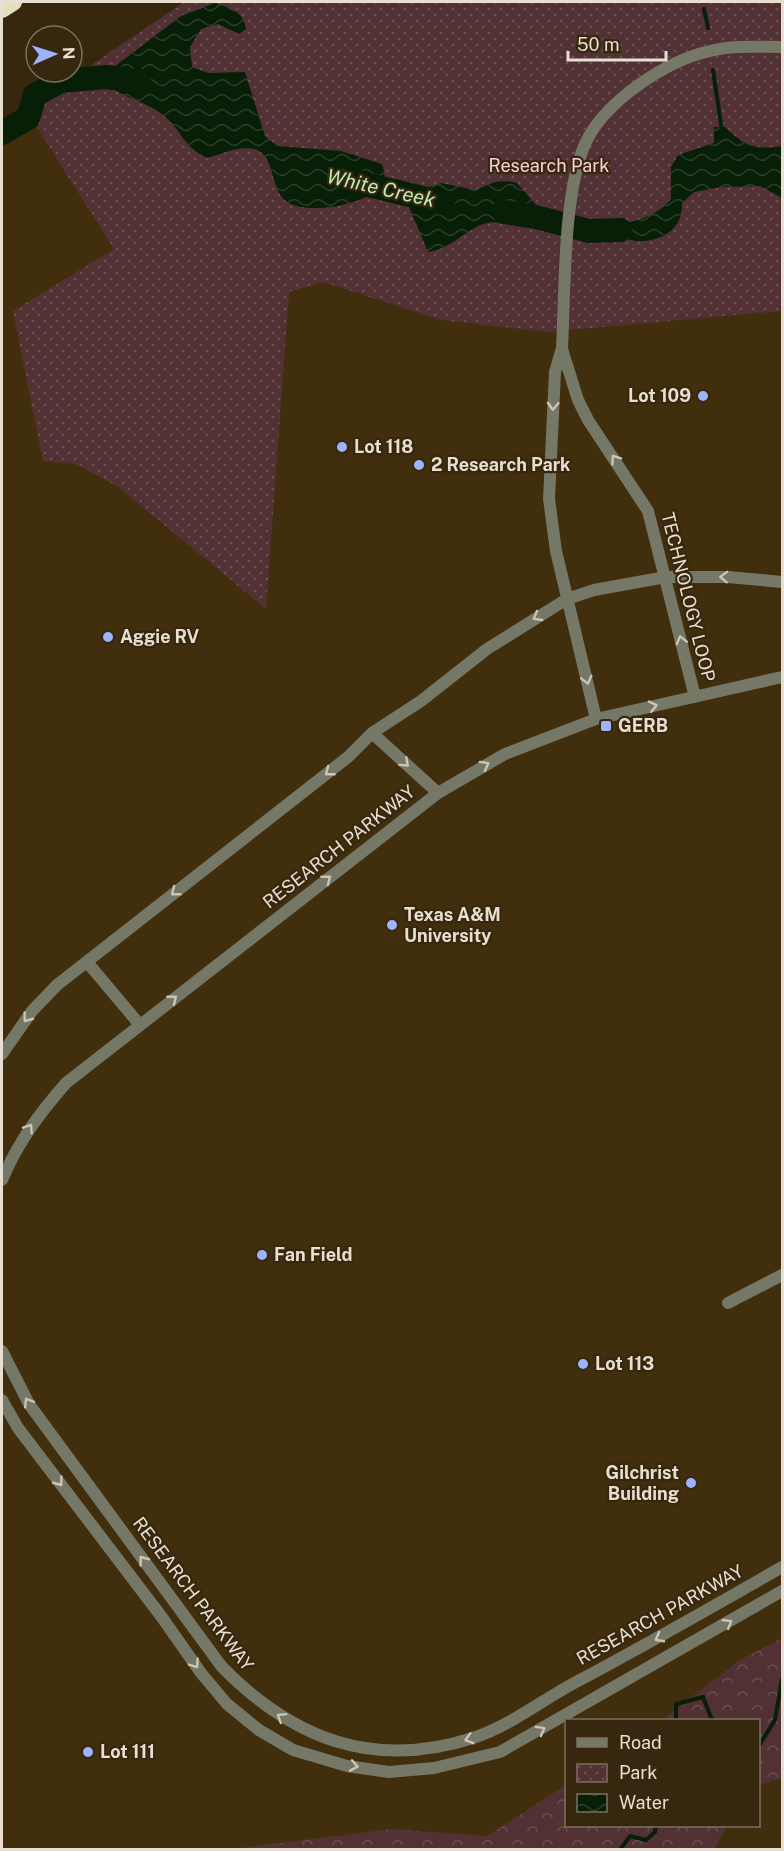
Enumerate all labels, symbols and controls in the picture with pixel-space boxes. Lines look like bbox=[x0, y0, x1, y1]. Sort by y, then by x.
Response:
north arrow bbox=[24, 24, 84, 84]
scale bar bbox=[568, 24, 666, 62]
text: 50 m bbox=[577, 34, 620, 55]
text: N bbox=[59, 46, 78, 60]
park label: Research Park bbox=[489, 155, 609, 176]
water label: White Creek bbox=[324, 164, 438, 212]
place label: Lot 109 bbox=[628, 385, 691, 406]
marker: Lot 109 bbox=[696, 389, 710, 403]
one-way arrow bbox=[547, 401, 560, 410]
place label: Lot 118 bbox=[354, 436, 413, 457]
marker: Lot 118 bbox=[335, 440, 349, 454]
place label: 2 Research Park bbox=[431, 454, 571, 475]
one-way arrow bbox=[611, 455, 622, 466]
marker: 2 Research Park bbox=[412, 458, 426, 472]
street label: TECHNOLOGY LOOP bbox=[657, 510, 720, 684]
one-way arrow bbox=[720, 571, 729, 583]
one-way arrow bbox=[532, 609, 543, 621]
place label: Aggie RV bbox=[120, 626, 199, 647]
marker: Aggie RV bbox=[101, 630, 115, 644]
one-way arrow bbox=[676, 635, 689, 645]
one-way arrow bbox=[579, 675, 592, 685]
one-way arrow bbox=[648, 701, 658, 714]
place label: GERB bbox=[618, 715, 668, 736]
marker: GERB bbox=[599, 719, 613, 733]
one-way arrow bbox=[399, 756, 409, 767]
one-way arrow bbox=[479, 761, 489, 772]
one-way arrow bbox=[324, 765, 335, 776]
street label: RESEARCH PARKWAY bbox=[259, 781, 419, 912]
one-way arrow bbox=[321, 876, 332, 887]
one-way arrow bbox=[171, 885, 182, 896]
place label: Texas A&M University bbox=[404, 904, 501, 946]
marker: Texas A&M University bbox=[385, 918, 399, 932]
one-way arrow bbox=[167, 996, 178, 1007]
one-way arrow bbox=[24, 1012, 35, 1023]
one-way arrow bbox=[22, 1124, 33, 1135]
place label: Fan Field bbox=[274, 1244, 352, 1265]
marker: Fan Field bbox=[255, 1248, 269, 1262]
place label: Lot 113 bbox=[595, 1353, 654, 1374]
marker: Lot 113 bbox=[576, 1357, 590, 1371]
one-way arrow bbox=[24, 1398, 36, 1408]
place label: Gilchrist Building bbox=[605, 1462, 679, 1504]
one-way arrow bbox=[51, 1476, 62, 1487]
marker: Gilchrist Building bbox=[684, 1476, 698, 1490]
street label: RESEARCH PARKWAY bbox=[129, 1513, 258, 1675]
one-way arrow bbox=[139, 1555, 150, 1566]
street label: RESEARCH PARKWAY bbox=[573, 1560, 747, 1669]
one-way arrow bbox=[722, 1619, 732, 1630]
one-way arrow bbox=[655, 1631, 665, 1642]
one-way arrow bbox=[188, 1658, 199, 1669]
one-way arrow bbox=[277, 1714, 288, 1725]
legend bbox=[565, 1719, 760, 1827]
one-way arrow bbox=[534, 1726, 545, 1737]
one-way arrow bbox=[464, 1732, 475, 1744]
text: Road bbox=[619, 1732, 662, 1753]
place label: Lot 111 bbox=[100, 1741, 155, 1762]
marker: Lot 111 bbox=[81, 1745, 95, 1759]
one-way arrow bbox=[349, 1760, 359, 1772]
text: Park bbox=[619, 1762, 657, 1783]
text: Water bbox=[619, 1792, 669, 1813]

